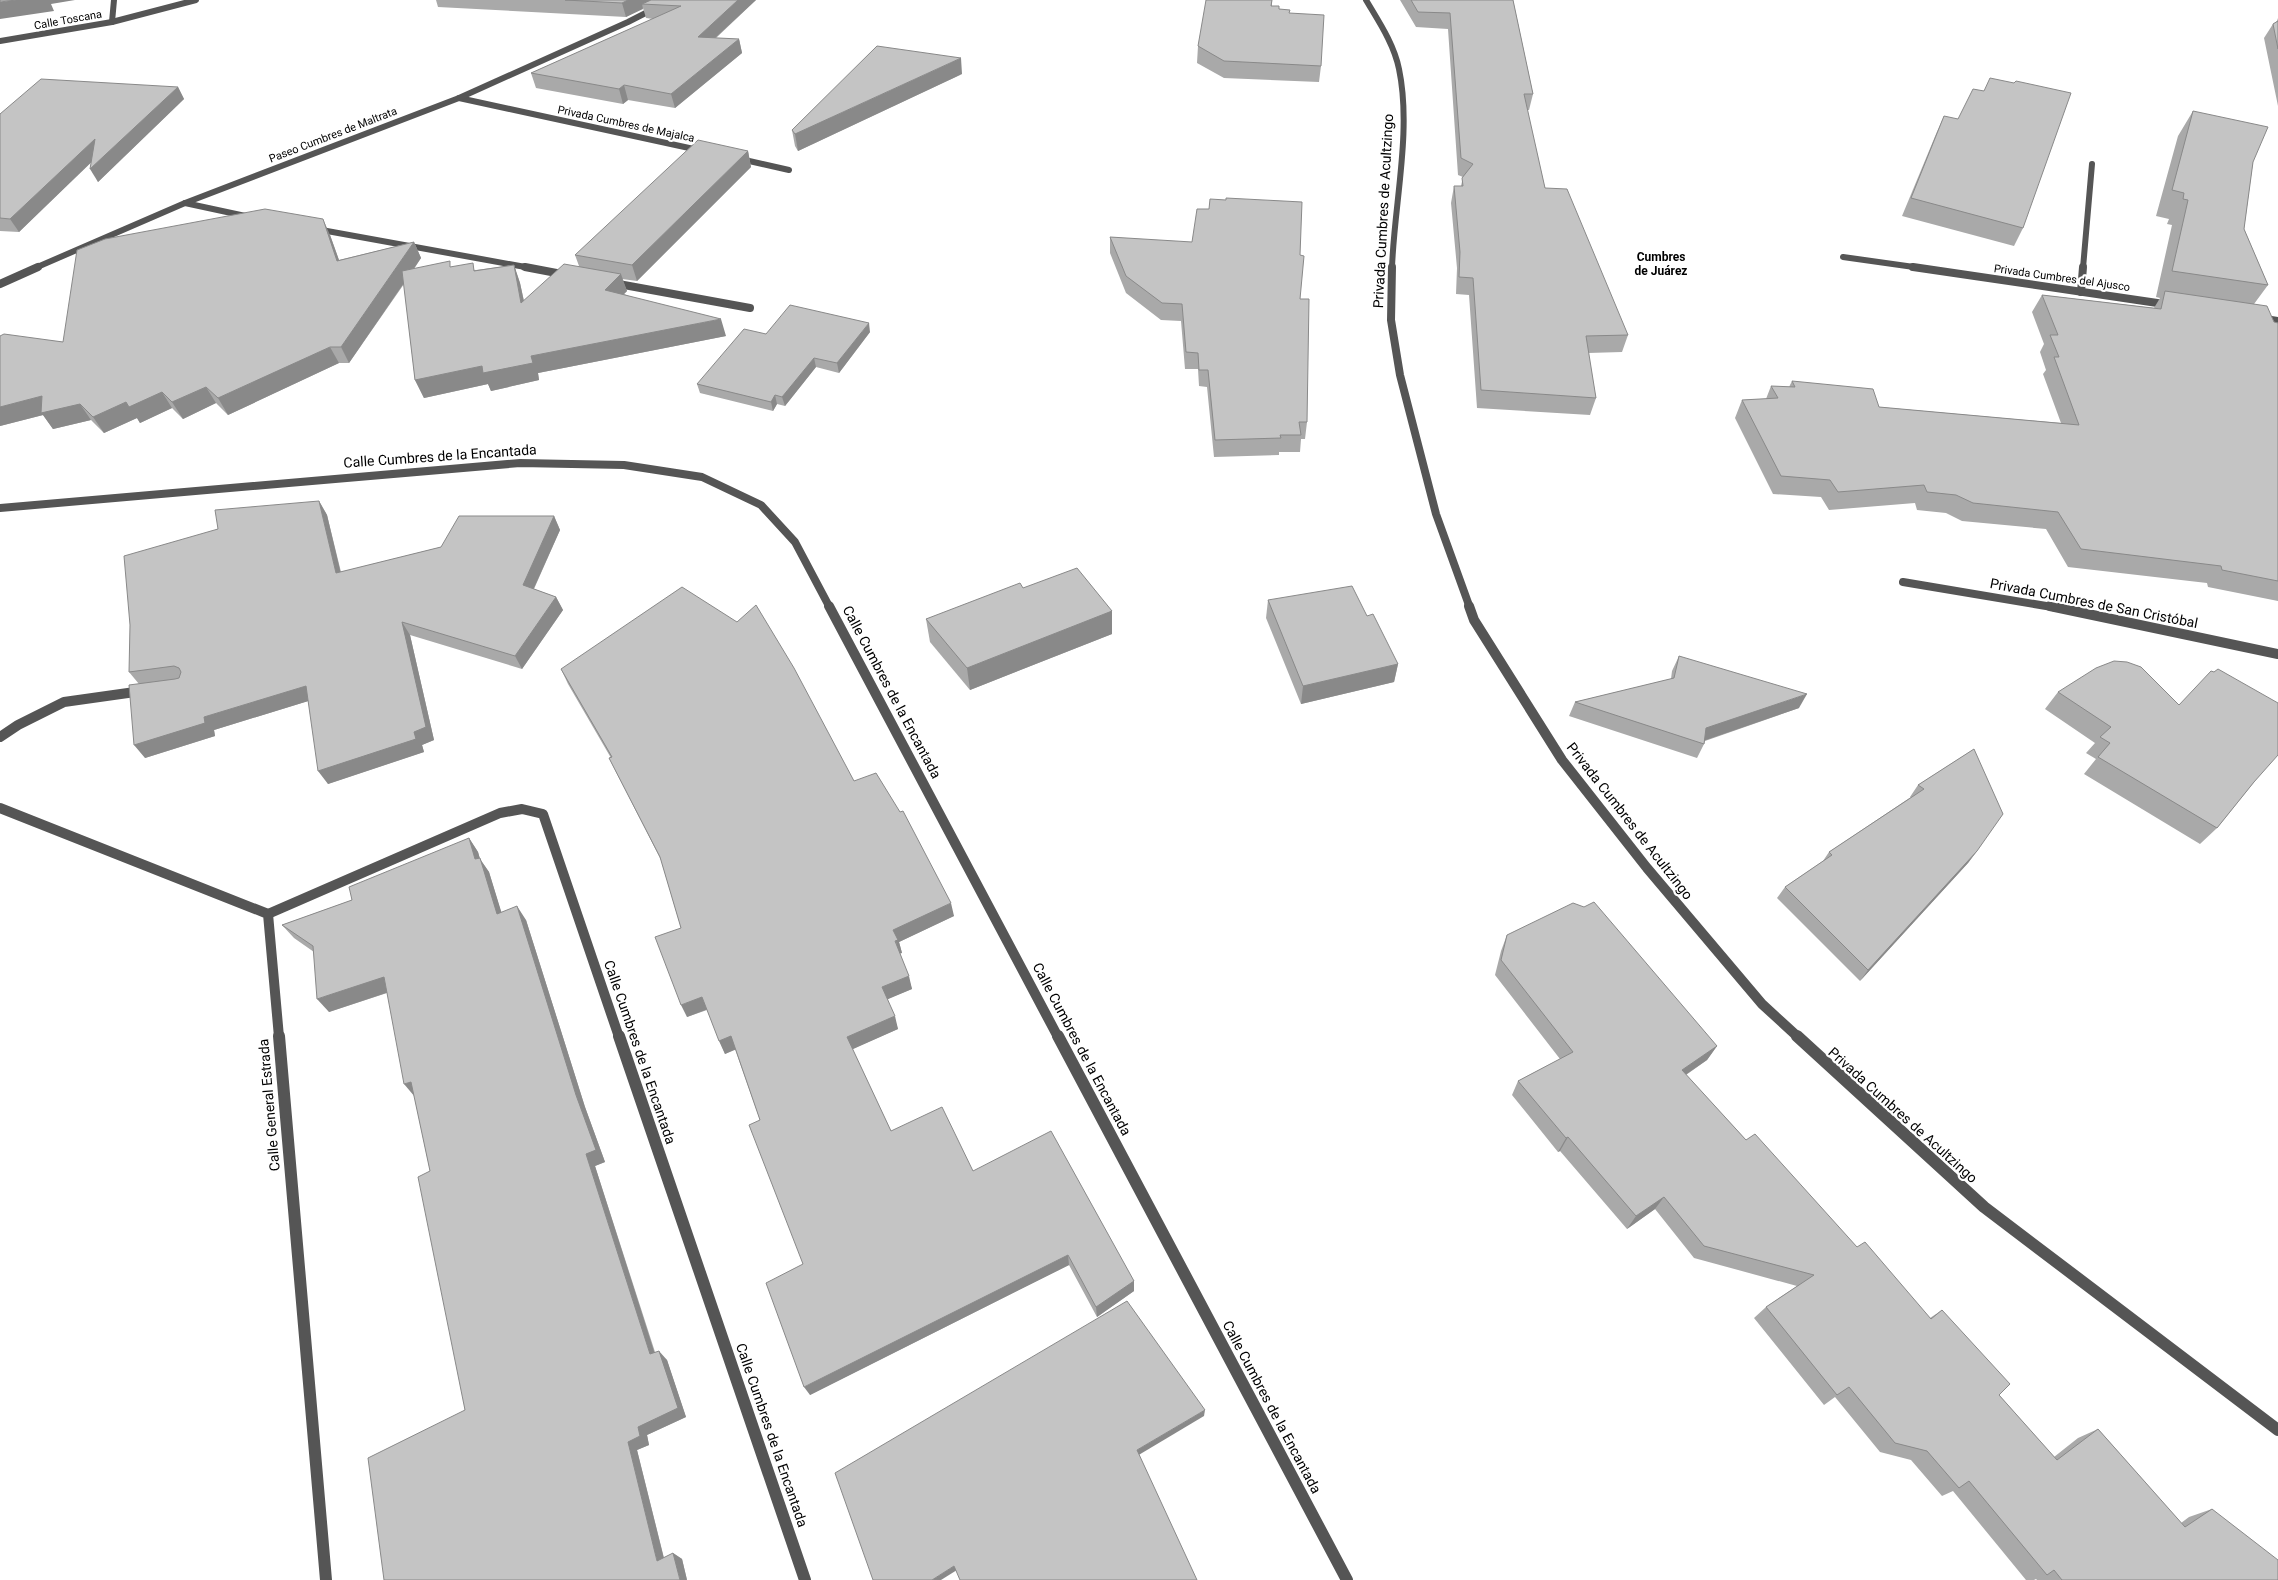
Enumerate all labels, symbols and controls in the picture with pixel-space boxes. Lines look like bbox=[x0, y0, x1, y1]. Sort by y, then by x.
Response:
street label: Calle Toscana bbox=[33, 8, 103, 32]
street label: Privada Cumbres de Majalca bbox=[556, 103, 696, 145]
street label: Paseo Cumbres de Maltrata bbox=[267, 105, 399, 165]
street label: Privada Cumbres de Acultzingo bbox=[1370, 113, 1396, 309]
district label: Cumbres de Juárez bbox=[1635, 250, 1687, 278]
street label: Privada Cumbres del Ajusco bbox=[1993, 262, 2131, 294]
street label: Calle Cumbres de la Encantada bbox=[343, 441, 537, 471]
street label: Privada Cumbres de San Cristóbal bbox=[1989, 575, 2199, 631]
street label: Calle Cumbres de la Encantada bbox=[840, 603, 944, 781]
street label: Privada Cumbres de Acultzingo bbox=[1564, 739, 1696, 903]
street label: Calle Cumbres de la Encantada bbox=[601, 958, 679, 1146]
street label: Calle Cumbres de la Encantada bbox=[1030, 960, 1134, 1138]
street label: Calle General Estrada bbox=[255, 1038, 283, 1172]
street label: Privada Cumbres de Acultzingo bbox=[1825, 1044, 1981, 1186]
street label: Calle Cumbres de la Encantada bbox=[1220, 1318, 1324, 1496]
street label: Calle Cumbres de la Encantada bbox=[733, 1341, 811, 1529]

